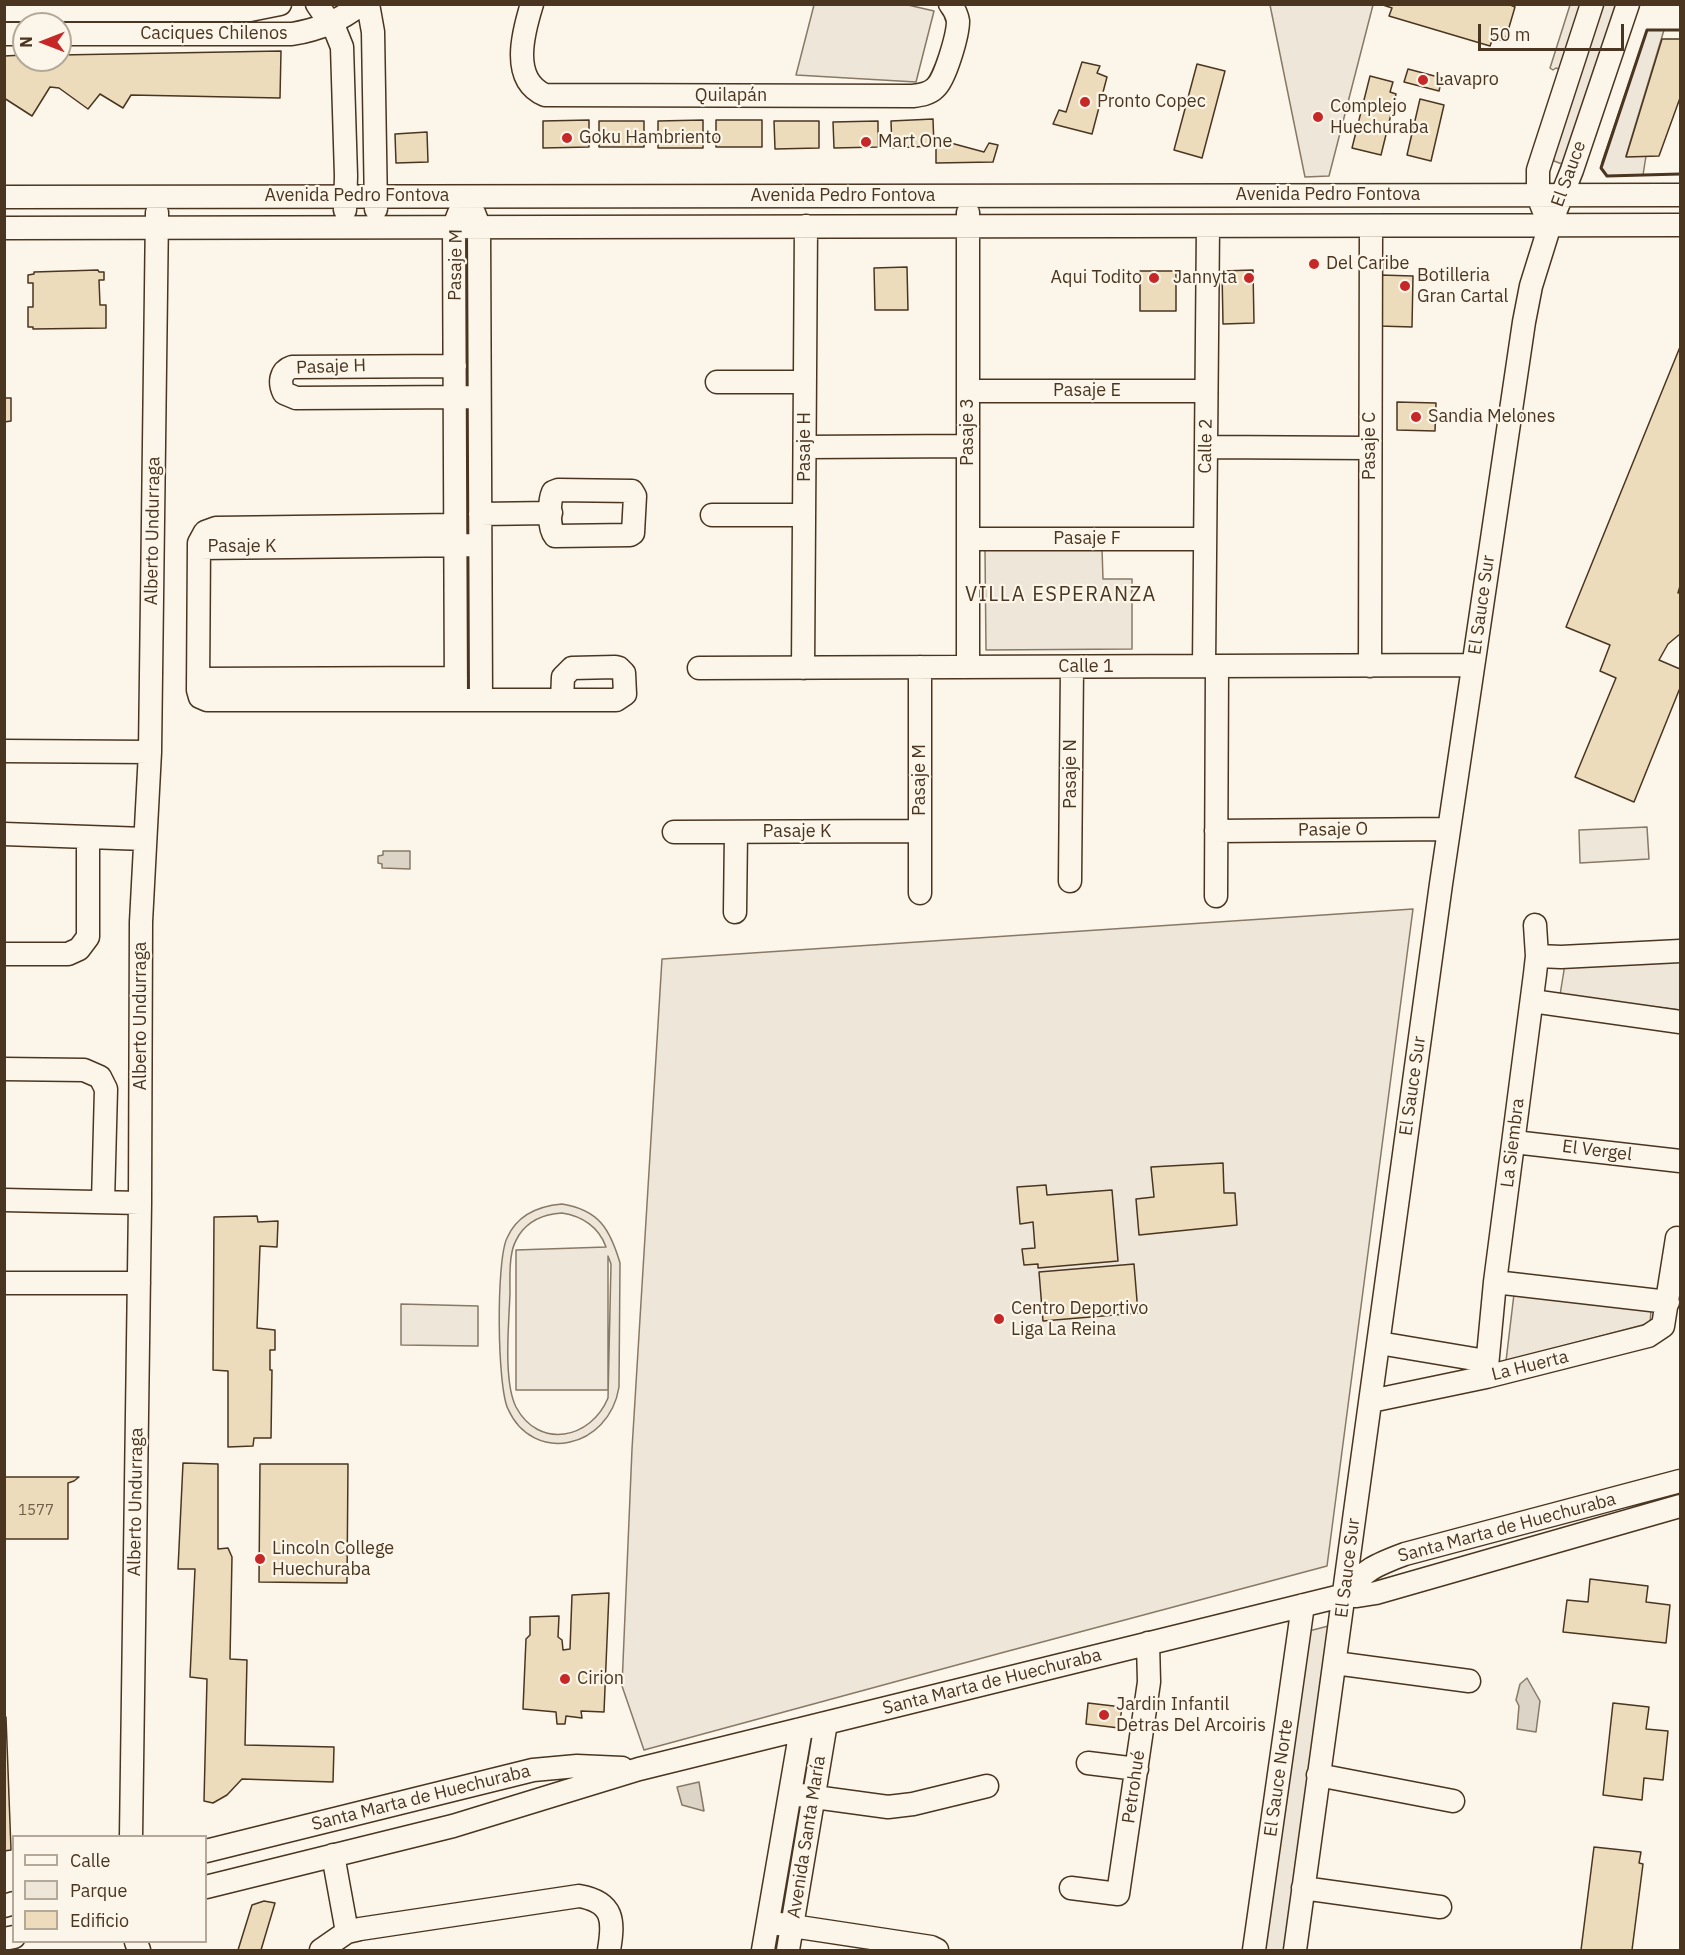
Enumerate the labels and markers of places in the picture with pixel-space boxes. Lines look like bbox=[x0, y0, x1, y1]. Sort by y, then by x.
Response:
place label: Lavapro bbox=[1435, 69, 1499, 91]
marker: Lavapro bbox=[1416, 73, 1430, 87]
place label: Pronto Copec bbox=[1097, 91, 1206, 113]
marker: Pronto Copec bbox=[1078, 95, 1092, 109]
place label: Complejo Huechuraba bbox=[1330, 96, 1429, 138]
marker: Complejo Huechuraba bbox=[1311, 110, 1325, 124]
place label: Goku Hambriento bbox=[579, 127, 721, 149]
marker: Goku Hambriento bbox=[560, 131, 574, 145]
place label: Mart One bbox=[878, 131, 952, 153]
marker: Mart One bbox=[859, 135, 873, 149]
place label: Del Caribe bbox=[1326, 253, 1409, 275]
marker: Del Caribe bbox=[1307, 257, 1321, 271]
place label: Botilleria Gran Cartal bbox=[1417, 265, 1508, 308]
place label: Aqui Todito bbox=[1051, 267, 1142, 289]
place label: Jannyta bbox=[1173, 267, 1237, 289]
marker: Aqui Todito bbox=[1147, 271, 1161, 285]
marker: Jannyta bbox=[1242, 271, 1256, 285]
marker: Botilleria Gran Cartal bbox=[1398, 279, 1412, 293]
place label: Sandia Melones bbox=[1428, 406, 1555, 428]
marker: Sandia Melones bbox=[1409, 410, 1423, 424]
place label: Centro Deportivo Liga La Reina bbox=[1011, 1298, 1148, 1340]
marker: Centro Deportivo Liga La Reina bbox=[992, 1312, 1006, 1326]
place label: Lincoln College Huechuraba bbox=[272, 1538, 394, 1580]
marker: Lincoln College Huechuraba bbox=[253, 1552, 267, 1566]
place label: Cirion bbox=[577, 1668, 624, 1690]
marker: Cirion bbox=[558, 1672, 572, 1686]
place label: Jardin Infantil Detras Del Arcoiris bbox=[1116, 1694, 1266, 1736]
marker: Jardin Infantil Detras Del Arcoiris bbox=[1097, 1708, 1111, 1722]

